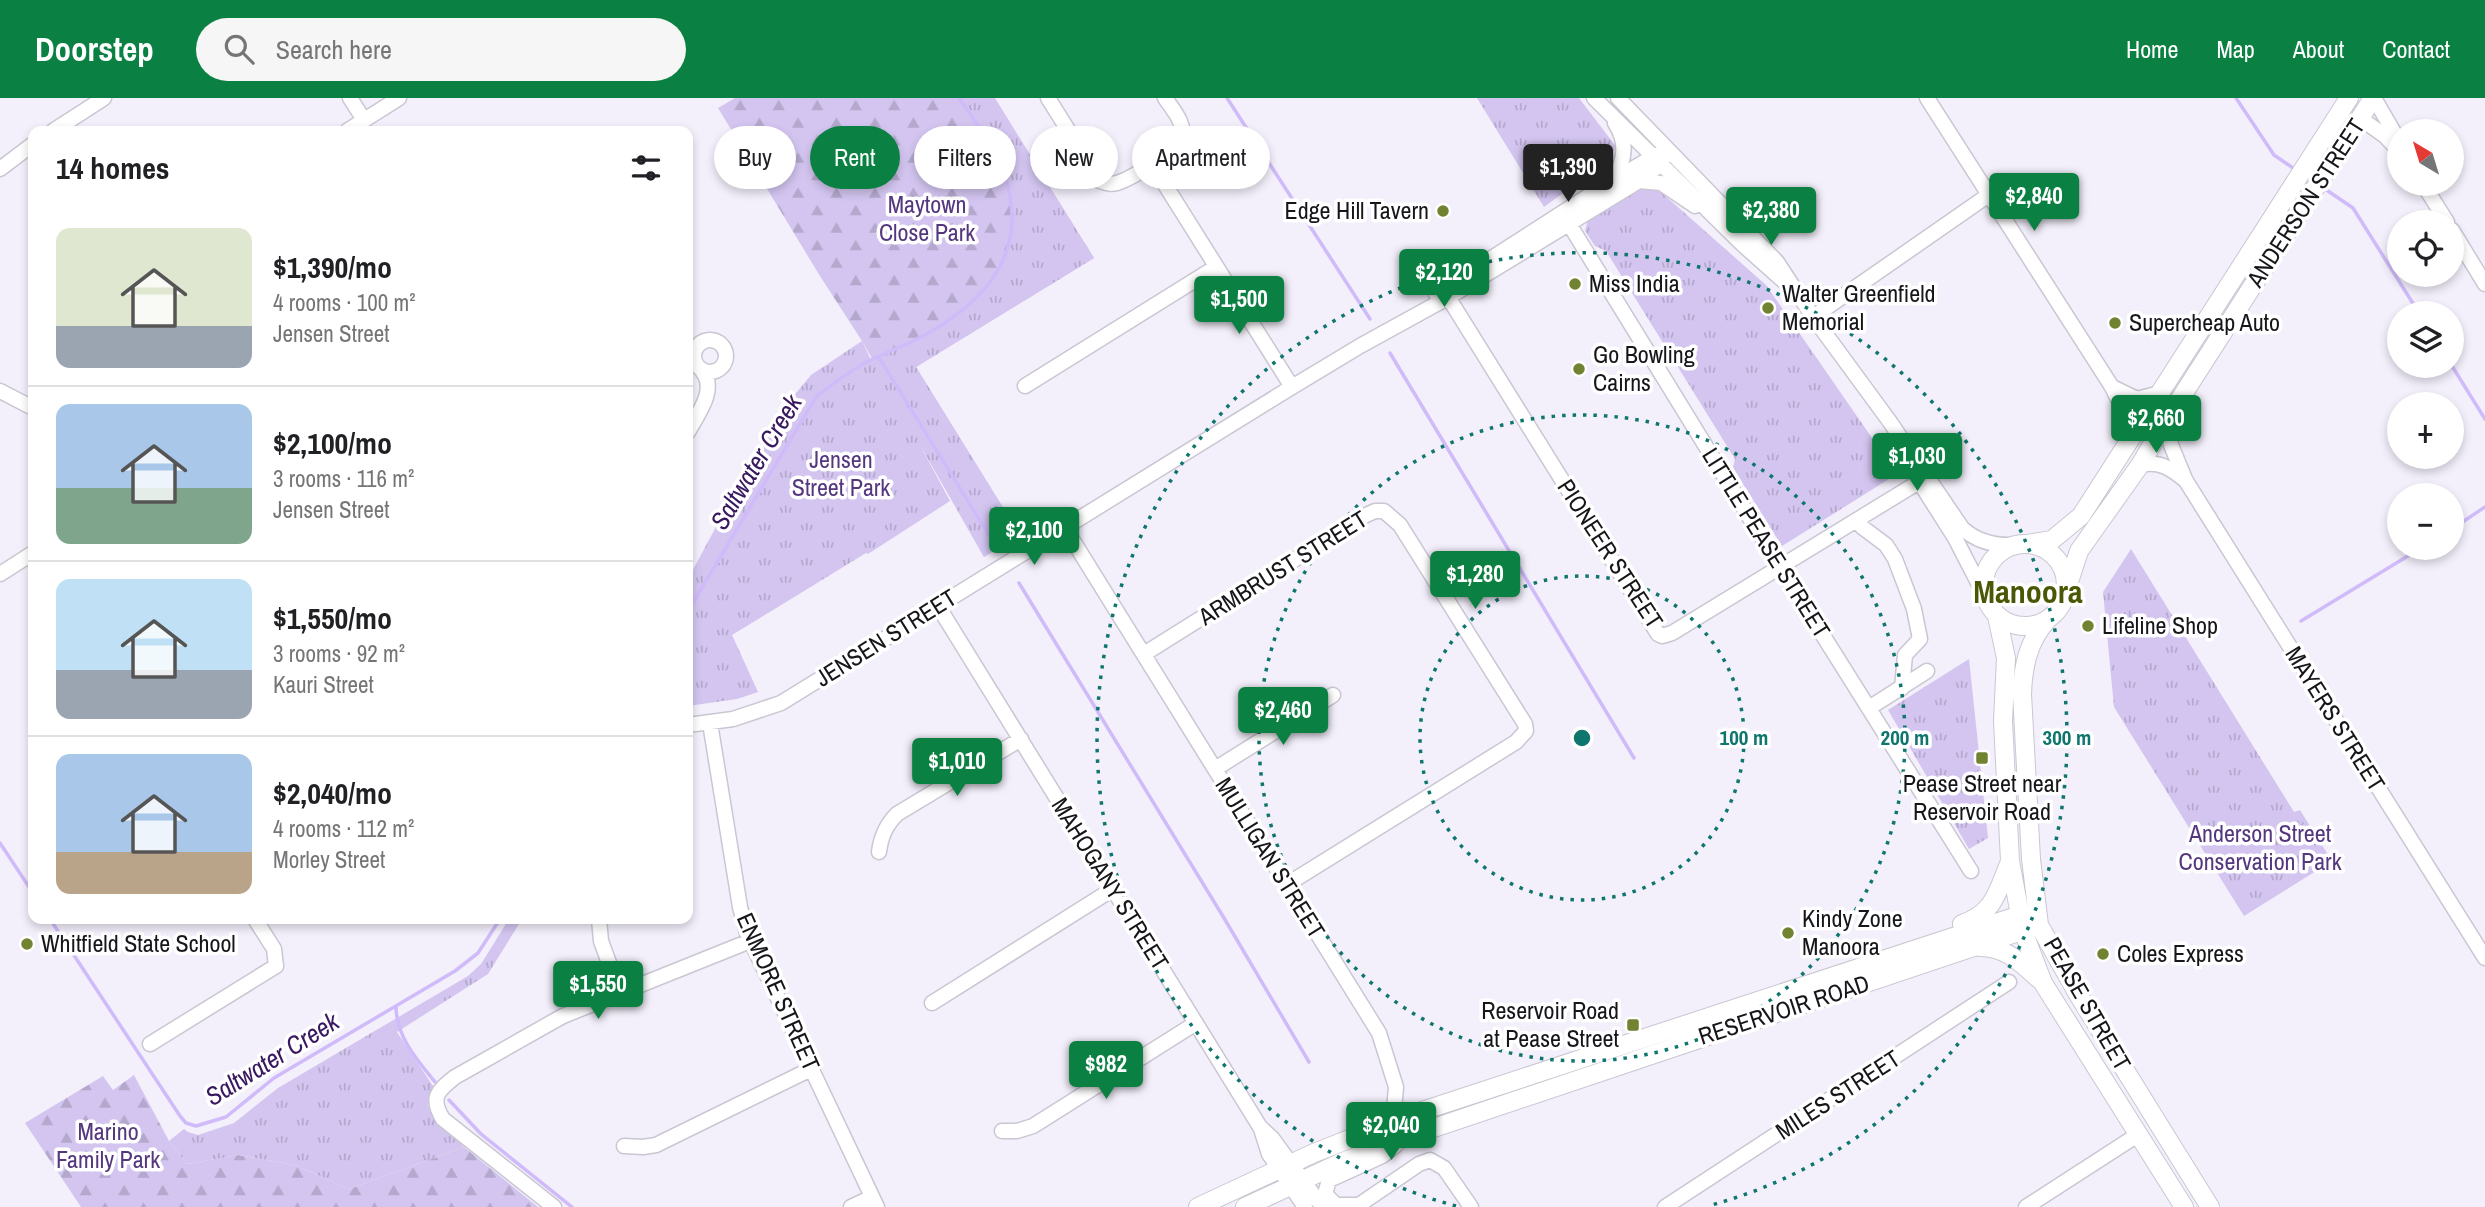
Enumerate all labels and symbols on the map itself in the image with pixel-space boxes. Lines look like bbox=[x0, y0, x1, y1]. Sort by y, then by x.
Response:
street label: ANDERSON STREET bbox=[2238, 112, 2372, 294]
north arrow bbox=[2387, 119, 2464, 196]
pin: $1,390 bbox=[1511, 144, 1625, 204]
pin: $2,840 bbox=[1977, 174, 2091, 233]
park label: Maytown Close Park bbox=[879, 188, 975, 248]
pin: $2,380 bbox=[1714, 188, 1828, 247]
place label: Edge Hill Tavern bbox=[1285, 194, 1429, 226]
marker: Edge Hill Tavern bbox=[1435, 203, 1451, 219]
pin: $2,120 bbox=[1387, 250, 1501, 309]
place label: Miss India bbox=[1589, 267, 1680, 299]
pin: $1,500 bbox=[1182, 276, 1296, 336]
marker: Miss India bbox=[1567, 276, 1583, 292]
place label: Walter Greenfield Memorial bbox=[1782, 277, 1936, 337]
marker: Walter Greenfield Memorial bbox=[1760, 300, 1776, 316]
place label: Supercheap Auto bbox=[2129, 306, 2280, 338]
marker: Supercheap Auto bbox=[2107, 315, 2123, 331]
place label: Go Bowling Cairns bbox=[1593, 338, 1695, 398]
marker: Go Bowling Cairns bbox=[1571, 361, 1587, 377]
water label: Saltwater Creek bbox=[702, 387, 810, 536]
pin: $2,660 bbox=[2099, 396, 2213, 455]
pin: $1,030 bbox=[1860, 434, 1974, 493]
street label: LITTLE PEASE STREET bbox=[1695, 441, 1838, 644]
park label: Jensen Street Park bbox=[792, 443, 890, 503]
street label: PIONEER STREET bbox=[1551, 473, 1671, 634]
street label: ARMBRUST STREET bbox=[1191, 502, 1373, 632]
pin: $2,100 bbox=[977, 508, 1091, 567]
pin: $1,280 bbox=[1418, 552, 1532, 611]
district label: Manoora bbox=[1973, 570, 2083, 613]
street label: JENSEN STREET bbox=[809, 581, 962, 693]
place label: Lifeline Shop bbox=[2102, 609, 2218, 641]
marker: Lifeline Shop bbox=[2080, 618, 2096, 634]
street label: MAYERS STREET bbox=[2279, 640, 2393, 797]
pin: $2,460 bbox=[1226, 688, 1340, 747]
text: 100 m bbox=[1720, 723, 1768, 752]
text: 200 m bbox=[1881, 723, 1929, 752]
text: 300 m bbox=[2043, 723, 2091, 752]
centre of rings bbox=[1570, 726, 1594, 750]
pin: $1,010 bbox=[900, 738, 1014, 798]
marker: Pease Street near Reservoir Road bbox=[1974, 750, 1990, 766]
place label: Pease Street near Reservoir Road bbox=[1903, 767, 2062, 827]
street label: MULLIGAN STREET bbox=[1209, 771, 1333, 944]
street label: MAHOGANY STREET bbox=[1045, 791, 1177, 976]
park label: Anderson Street Conservation Park bbox=[2179, 817, 2342, 877]
place label: Kindy Zone Manoora bbox=[1802, 902, 1903, 962]
street label: ENMORE STREET bbox=[730, 908, 828, 1076]
marker: Kindy Zone Manoora bbox=[1780, 925, 1796, 941]
place label: Whitfield State School bbox=[41, 927, 236, 959]
street label: PEASE STREET bbox=[2037, 931, 2139, 1076]
marker: Whitfield State School bbox=[19, 936, 35, 952]
place label: Coles Express bbox=[2117, 937, 2244, 969]
marker: Coles Express bbox=[2095, 946, 2111, 962]
pin: $1,550 bbox=[541, 962, 655, 1021]
street label: RESERVOIR ROAD bbox=[1694, 966, 1873, 1052]
place label: Reservoir Road at Pease Street bbox=[1481, 994, 1620, 1054]
water label: Saltwater Creek bbox=[198, 1003, 346, 1114]
marker: Reservoir Road at Pease Street bbox=[1625, 1017, 1641, 1033]
pin: $982 bbox=[1065, 1042, 1147, 1101]
street label: MILES STREET bbox=[1769, 1042, 1906, 1146]
pin: $2,040 bbox=[1334, 1102, 1448, 1162]
park label: Marino Family Park bbox=[56, 1115, 160, 1175]

